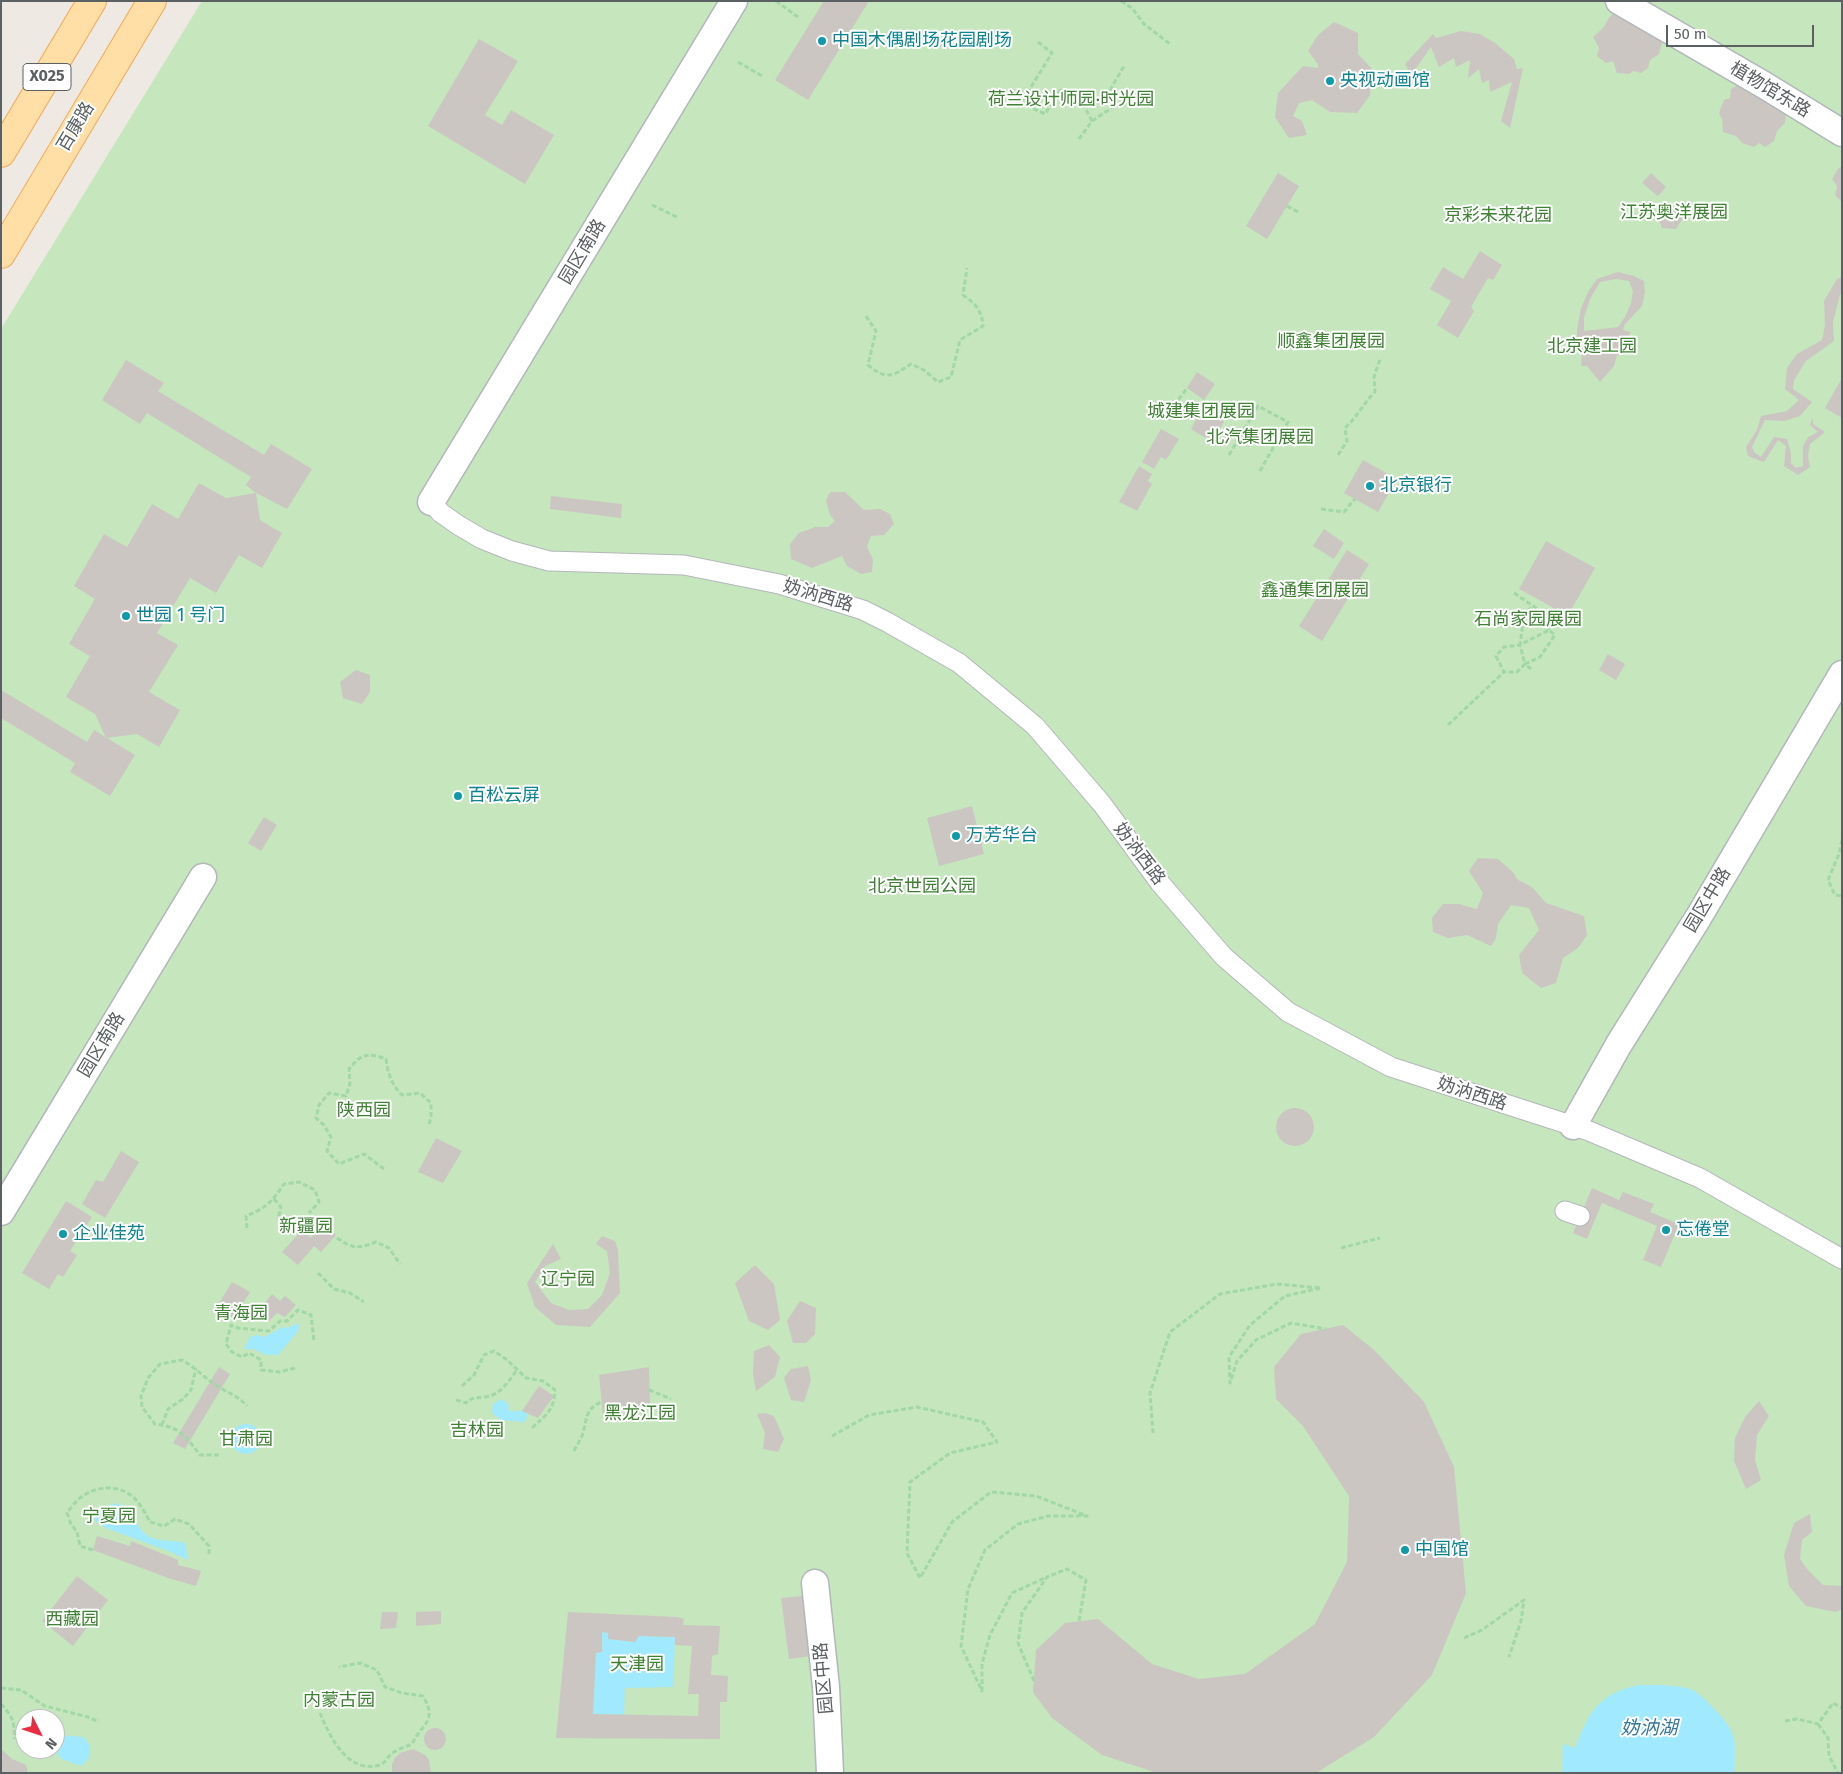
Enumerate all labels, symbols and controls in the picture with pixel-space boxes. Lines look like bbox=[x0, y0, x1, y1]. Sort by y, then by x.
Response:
scale bar bbox=[1668, 15, 1816, 47]
text: 50 m bbox=[1674, 25, 1707, 43]
place label: 中国木偶剧场花园剧场 bbox=[832, 30, 1012, 52]
marker: 中国木偶剧场花园剧场 bbox=[816, 35, 828, 47]
street label: 植物馆东路 bbox=[1726, 58, 1814, 122]
road number: X025 bbox=[23, 64, 71, 90]
place label: 央视动画馆 bbox=[1340, 70, 1430, 92]
marker: 央视动画馆 bbox=[1324, 75, 1336, 87]
park label: 荷兰设计师园·时光园 bbox=[988, 89, 1154, 111]
street label: 百康路 bbox=[53, 98, 99, 156]
park label: 江苏奥洋展园 bbox=[1620, 202, 1728, 224]
park label: 京彩未来花园 bbox=[1444, 205, 1552, 227]
street label: 园区南路 bbox=[555, 216, 611, 288]
park label: 顺鑫集团展园 bbox=[1277, 331, 1385, 353]
park label: 北京建工园 bbox=[1547, 336, 1637, 358]
park label: 城建集团展园 bbox=[1147, 401, 1255, 423]
park label: 北汽集团展园 bbox=[1206, 427, 1314, 449]
place label: 北京银行 bbox=[1380, 475, 1452, 497]
marker: 北京银行 bbox=[1364, 480, 1376, 492]
street label: 妫汭西路 bbox=[780, 575, 856, 617]
park label: 鑫通集团展园 bbox=[1261, 580, 1369, 602]
place label: 世园 1 号门 bbox=[136, 605, 225, 627]
park label: 石尚家园展园 bbox=[1474, 609, 1582, 631]
marker: 世园 1 号门 bbox=[120, 610, 132, 622]
place label: 百松云屏 bbox=[468, 785, 540, 807]
marker: 百松云屏 bbox=[452, 790, 464, 802]
street label: 妫汭西路 bbox=[1109, 819, 1169, 889]
place label: 万芳华台 bbox=[966, 825, 1038, 847]
marker: 万芳华台 bbox=[950, 830, 962, 842]
street label: 园区中路 bbox=[1680, 864, 1736, 936]
park label: 北京世园公园 bbox=[868, 876, 976, 898]
street label: 园区南路 bbox=[74, 1009, 130, 1081]
street label: 妫汭西路 bbox=[1434, 1073, 1510, 1115]
park label: 陕西园 bbox=[337, 1100, 391, 1122]
park label: 新疆园 bbox=[279, 1216, 333, 1238]
place label: 忘倦堂 bbox=[1676, 1219, 1730, 1241]
place label: 企业佳苑 bbox=[73, 1223, 145, 1245]
marker: 忘倦堂 bbox=[1660, 1224, 1672, 1236]
marker: 企业佳苑 bbox=[57, 1228, 69, 1240]
park label: 辽宁园 bbox=[541, 1269, 595, 1291]
park label: 青海园 bbox=[214, 1303, 268, 1325]
park label: 黑龙江园 bbox=[604, 1403, 676, 1425]
park label: 吉林园 bbox=[450, 1420, 504, 1442]
park label: 甘肃园 bbox=[219, 1429, 273, 1451]
park label: 宁夏园 bbox=[82, 1506, 136, 1528]
place label: 中国馆 bbox=[1415, 1539, 1469, 1561]
marker: 中国馆 bbox=[1399, 1544, 1411, 1556]
park label: 西藏园 bbox=[45, 1609, 99, 1631]
street label: 园区中路 bbox=[810, 1641, 838, 1715]
park label: 天津园 bbox=[610, 1654, 664, 1676]
park label: 内蒙古园 bbox=[303, 1690, 375, 1712]
north arrow bbox=[15, 1709, 65, 1759]
water label: 妫汭湖 bbox=[1621, 1718, 1677, 1740]
text: N bbox=[41, 1734, 60, 1753]

